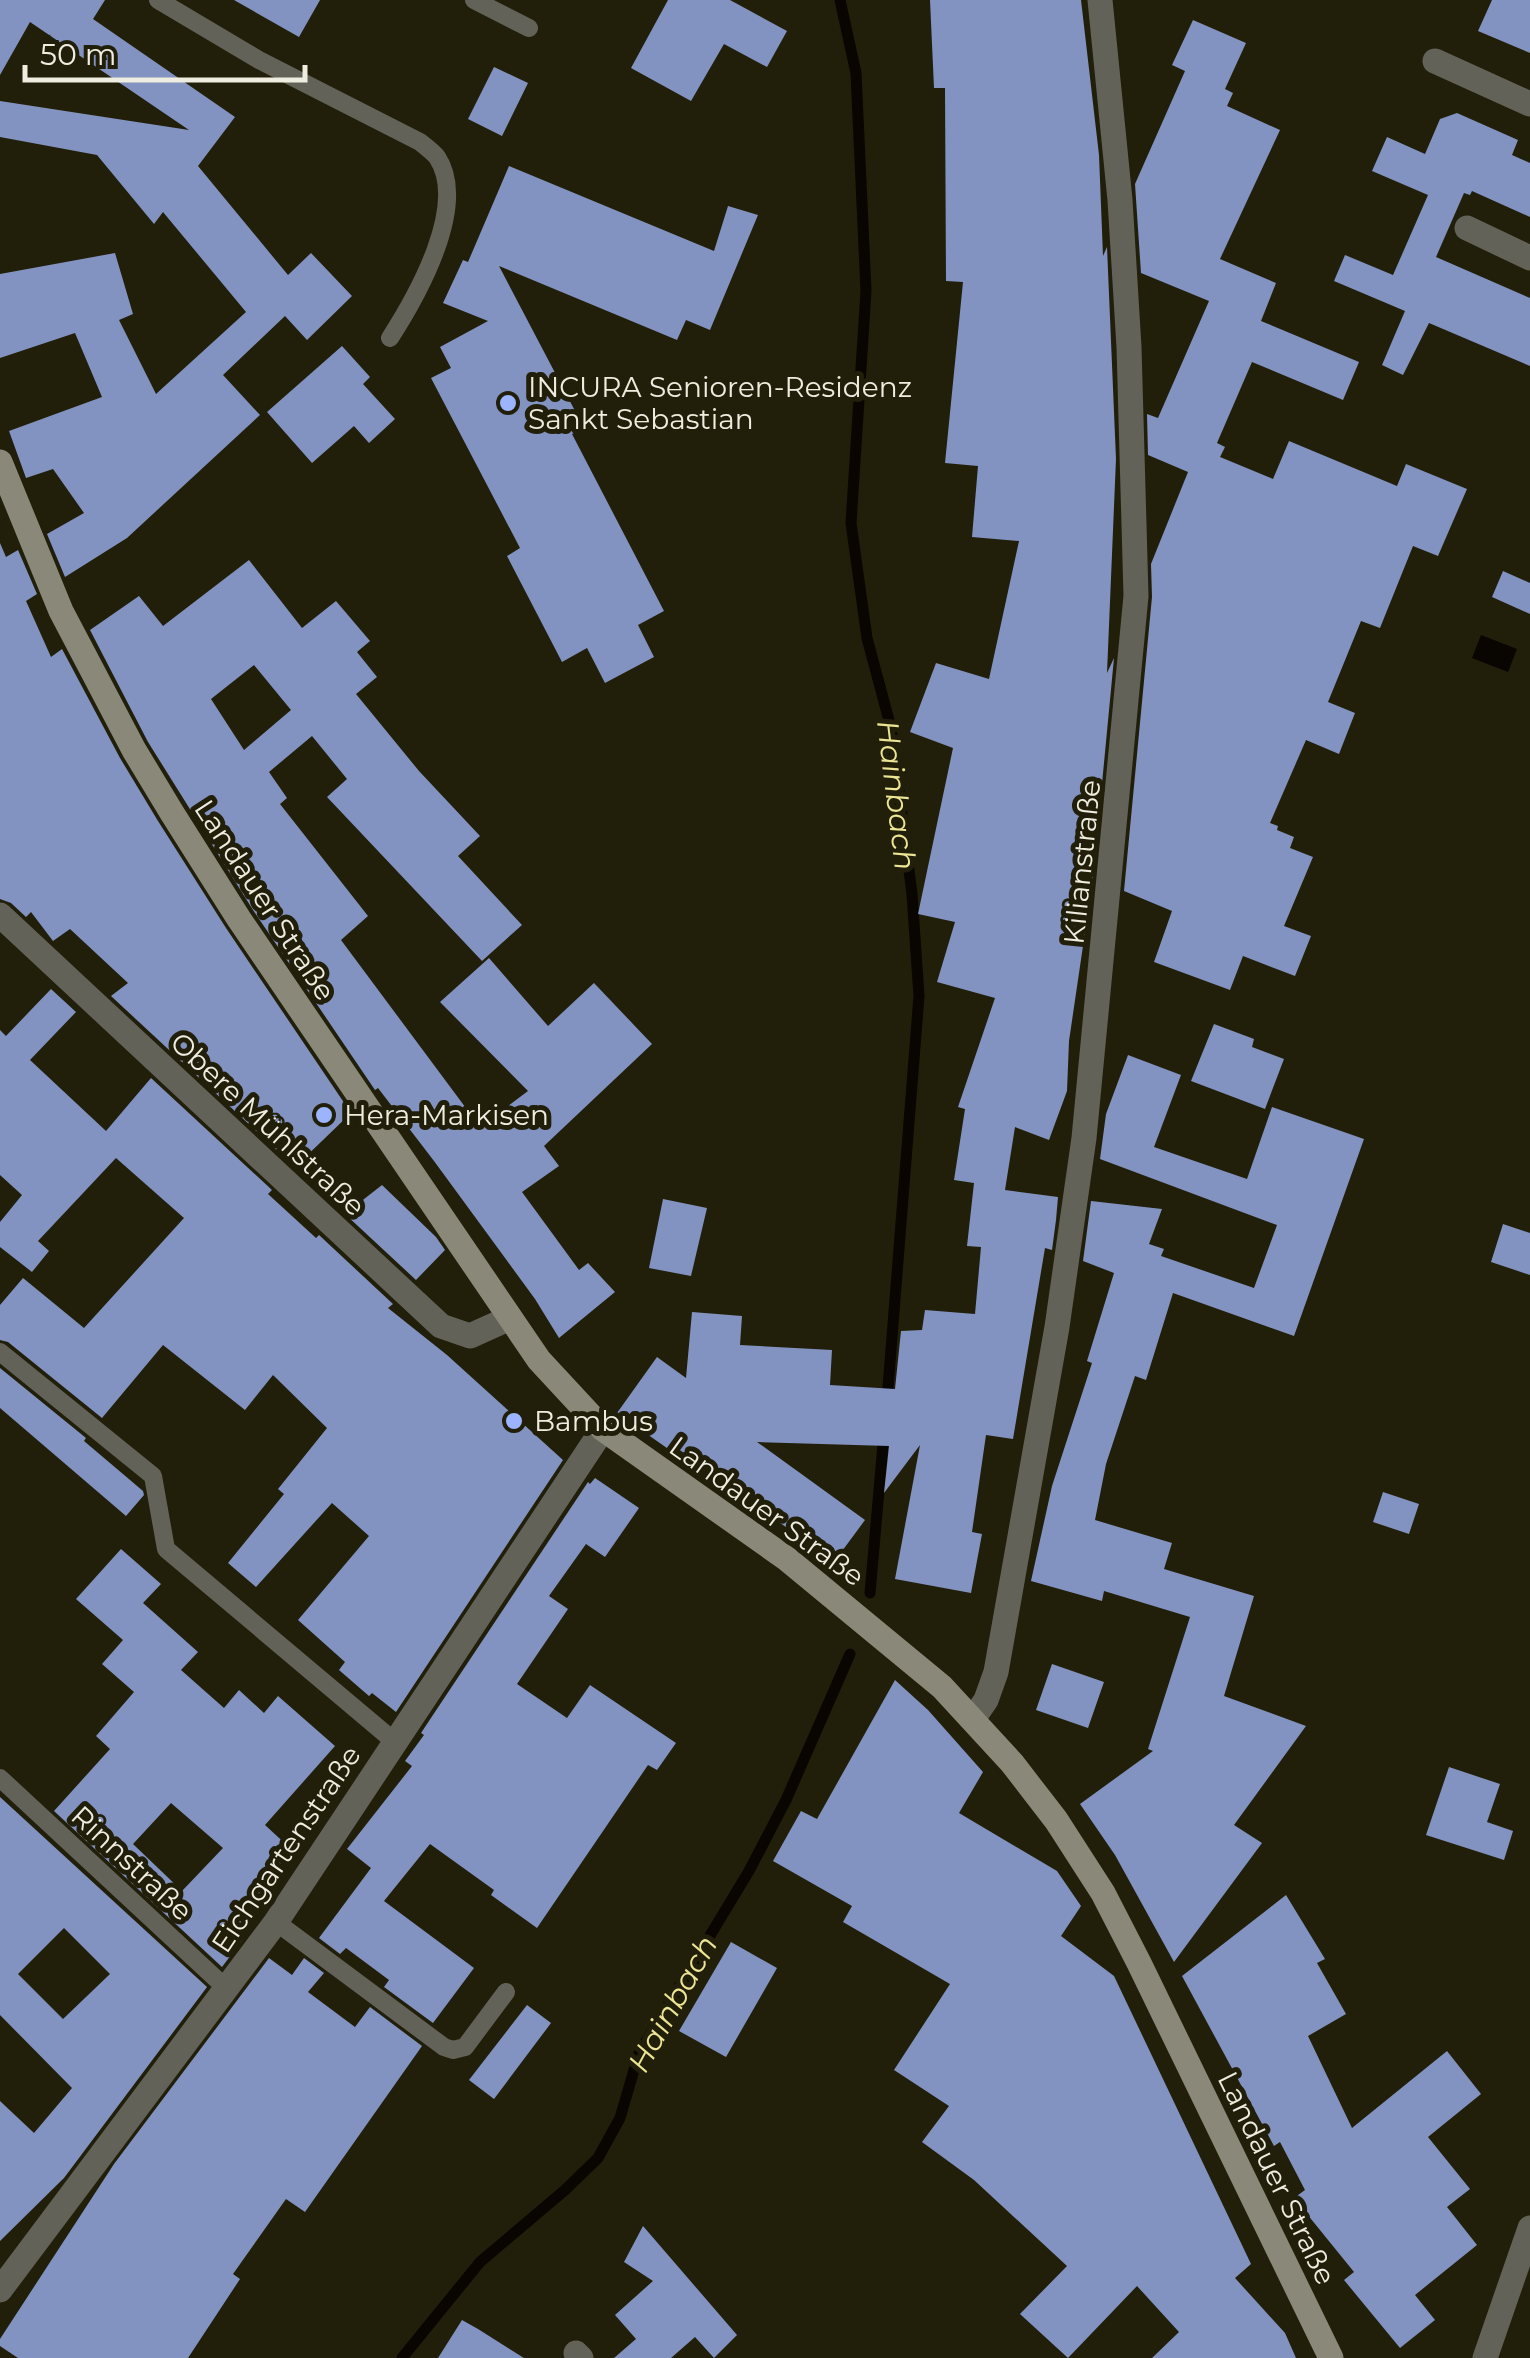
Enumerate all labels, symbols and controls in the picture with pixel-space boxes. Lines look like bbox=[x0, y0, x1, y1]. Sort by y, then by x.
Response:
scale bar bbox=[25, 20, 305, 82]
text: 50 m bbox=[40, 36, 117, 73]
place label: INCURA Senioren-Residenz Sankt Sebastian bbox=[528, 370, 912, 436]
marker: INCURA Senioren-Residenz Sankt Sebastian bbox=[497, 392, 519, 414]
water label: Hainbach bbox=[869, 718, 924, 872]
street label: Kilianstraße bbox=[1056, 778, 1108, 946]
street label: Landauer Straße bbox=[187, 793, 343, 1007]
street label: Obere Mühlstraße bbox=[164, 1025, 372, 1223]
place label: Hera-Markisen bbox=[344, 1098, 549, 1132]
marker: Hera-Markisen bbox=[313, 1104, 335, 1126]
place label: Bambus bbox=[534, 1404, 653, 1438]
marker: Bambus bbox=[503, 1410, 525, 1432]
street label: Landauer Straße bbox=[663, 1429, 871, 1593]
street label: Eichgartenstraße bbox=[204, 1739, 368, 1959]
street label: Rinnstraße bbox=[64, 1798, 200, 1928]
water label: Hainbach bbox=[620, 1929, 725, 2079]
street label: Landauer Straße bbox=[1211, 2066, 1343, 2290]

